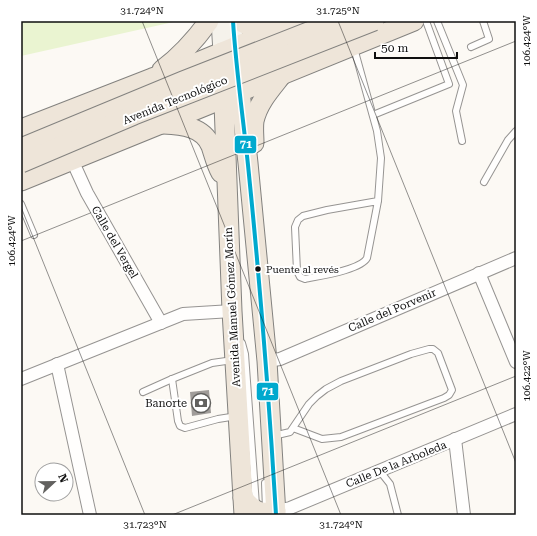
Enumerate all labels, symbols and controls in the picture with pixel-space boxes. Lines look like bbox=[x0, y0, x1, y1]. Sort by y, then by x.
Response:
text: 31.724°N bbox=[120, 5, 164, 16]
text: 31.725°N bbox=[316, 5, 360, 16]
text: 106.424°W bbox=[521, 15, 532, 67]
scale bar bbox=[375, 34, 457, 60]
text: 50 m bbox=[381, 41, 408, 55]
street label: Avenida Tecnológico bbox=[121, 73, 230, 127]
line badge: 71 bbox=[234, 135, 257, 154]
text: 71 bbox=[240, 138, 252, 151]
street label: Calle del Vergel bbox=[89, 204, 141, 281]
text: 106.424°W bbox=[6, 215, 17, 267]
street label: Avenida Manuel Gómez Morín bbox=[222, 227, 243, 387]
marker: Puente al revés bbox=[253, 264, 263, 274]
place label: Puente al revés bbox=[266, 264, 339, 275]
street label: Calle del Porvenir bbox=[346, 286, 439, 335]
text: 106.422°W bbox=[521, 350, 532, 402]
line badge: 71 bbox=[256, 382, 279, 401]
text: 71 bbox=[262, 385, 274, 398]
bank icon: Banorte bbox=[190, 392, 212, 414]
place label: Banorte bbox=[145, 397, 187, 410]
street label: Calle De la Arboleda bbox=[344, 438, 449, 491]
north arrow bbox=[34, 462, 74, 502]
text: N bbox=[55, 472, 71, 485]
text: 31.723°N bbox=[123, 519, 167, 530]
text: 31.724°N bbox=[319, 519, 363, 530]

